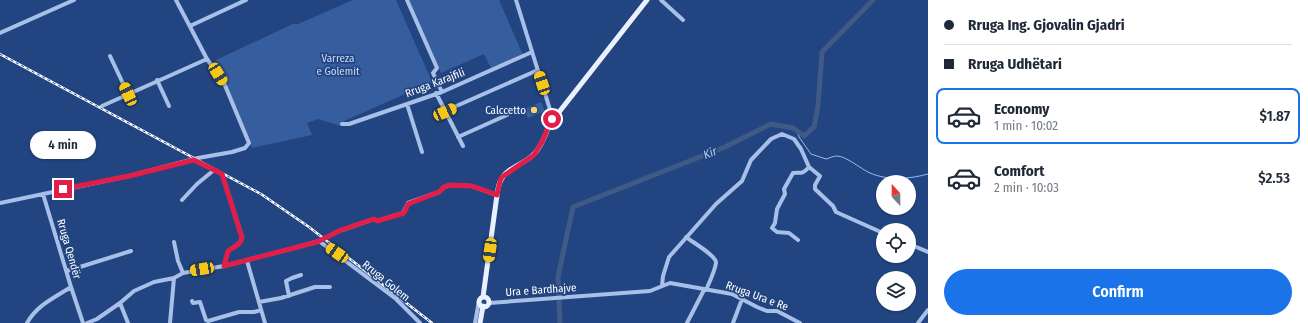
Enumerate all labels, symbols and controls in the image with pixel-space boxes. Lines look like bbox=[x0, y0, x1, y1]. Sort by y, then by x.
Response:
text: Rruga Ing. Gjovalin Gjadri bbox=[968, 16, 1125, 34]
park label: Varreza e Golemit bbox=[316, 52, 360, 78]
text: Rruga Udhëtari bbox=[968, 55, 1062, 73]
car bbox=[207, 61, 229, 87]
street label: Rruga Karajfili bbox=[403, 66, 467, 100]
car bbox=[533, 70, 551, 96]
car bbox=[117, 81, 139, 107]
icon: car bbox=[946, 98, 982, 134]
text: Economy bbox=[994, 100, 1049, 118]
car bbox=[432, 102, 458, 122]
place label: Calccetto bbox=[485, 104, 526, 117]
marker: Calccetto bbox=[529, 105, 539, 115]
text: $1.87 bbox=[1260, 107, 1290, 125]
route start bbox=[543, 110, 561, 128]
text: 1 min · 10:02 bbox=[994, 118, 1058, 133]
callout: 4 min bbox=[30, 131, 96, 159]
text: 4 min bbox=[48, 137, 78, 152]
water label: Kir bbox=[701, 144, 720, 162]
icon: car bbox=[946, 160, 982, 196]
text: Comfort bbox=[994, 162, 1045, 180]
text: $2.53 bbox=[1258, 169, 1290, 187]
north arrow bbox=[876, 175, 916, 215]
map controls bbox=[876, 175, 916, 311]
route end bbox=[54, 180, 72, 198]
text: 2 min · 10:03 bbox=[994, 180, 1059, 195]
street label: Rruga Qendër bbox=[54, 217, 84, 281]
button: locate bbox=[876, 223, 916, 263]
car bbox=[482, 237, 498, 263]
car bbox=[324, 241, 350, 265]
street label: Rruga Golem bbox=[360, 258, 412, 304]
car bbox=[189, 261, 215, 277]
button: Confirm bbox=[944, 269, 1292, 315]
button: layers bbox=[876, 271, 916, 311]
street label: Rruga Ura e Re bbox=[724, 279, 790, 313]
street label: Ura e Bardhajve bbox=[505, 281, 577, 299]

